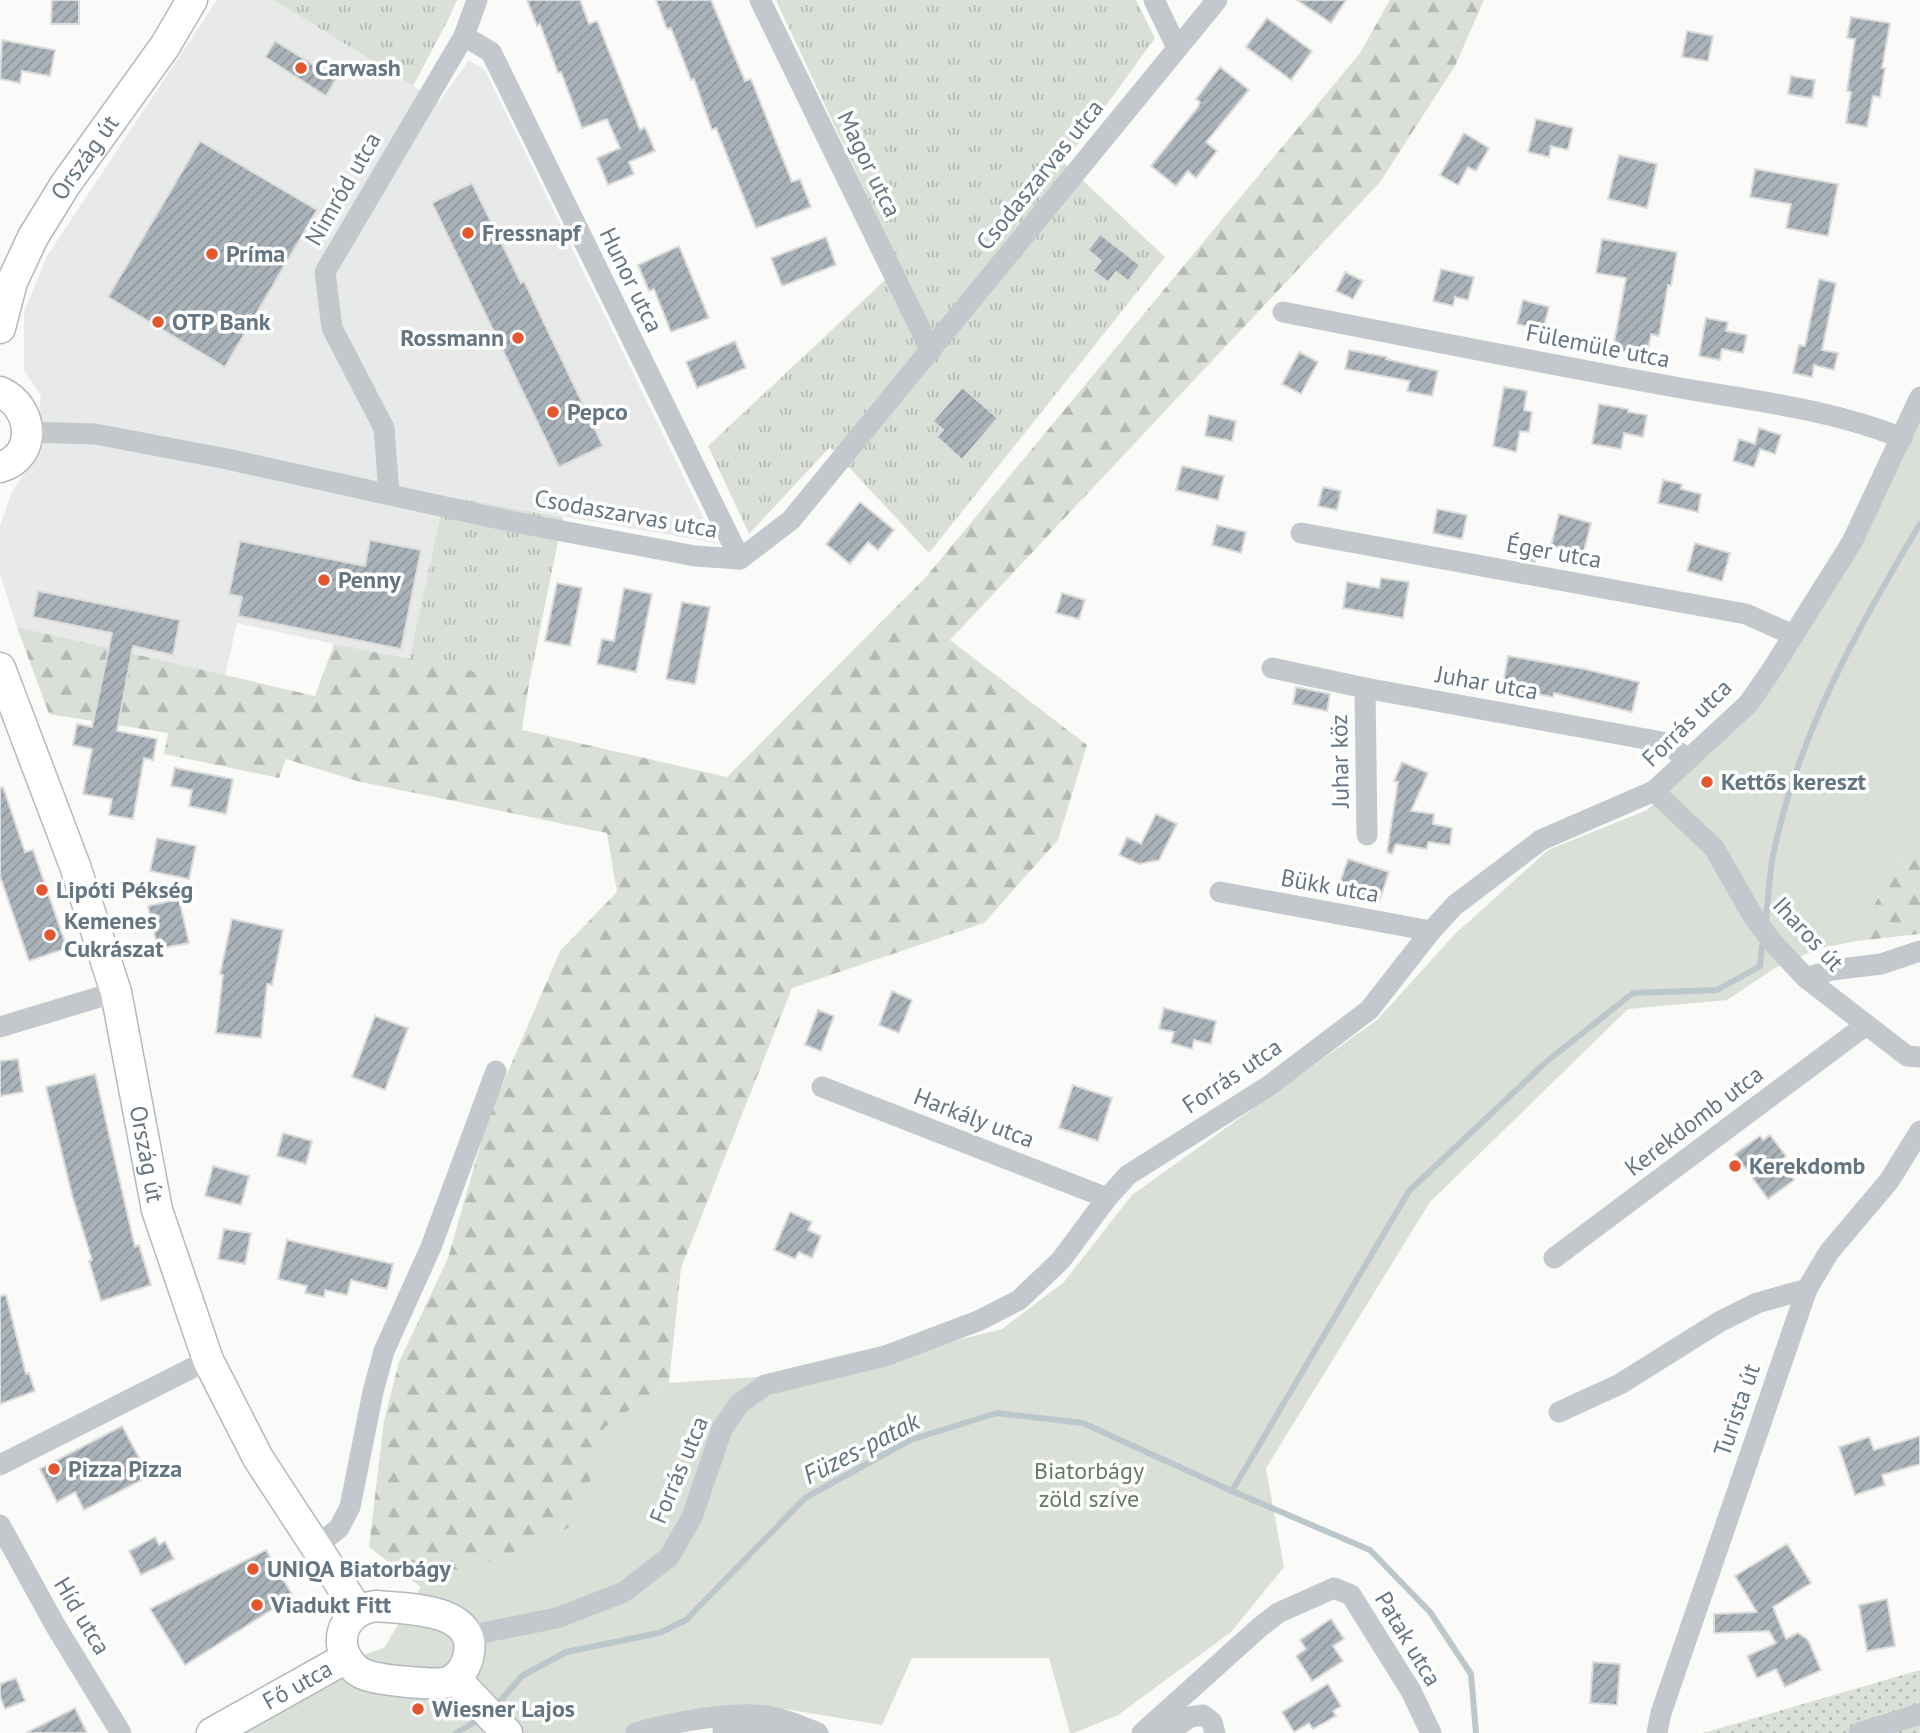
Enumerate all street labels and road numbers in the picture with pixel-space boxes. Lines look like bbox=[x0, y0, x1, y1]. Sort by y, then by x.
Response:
street label: Csodaszarvas utca bbox=[969, 93, 1110, 257]
street label: Magor utca bbox=[830, 105, 909, 222]
street label: Ország út bbox=[43, 109, 125, 206]
street label: Nimród utca bbox=[298, 126, 387, 251]
street label: Hunor utca bbox=[593, 222, 670, 337]
street label: Fülemüle utca bbox=[1523, 316, 1673, 375]
street label: Csodaszarvas utca bbox=[532, 482, 720, 545]
street label: Éger utca bbox=[1504, 528, 1604, 575]
street label: Juhar utca bbox=[1433, 658, 1541, 707]
street label: Forrás utca bbox=[1635, 672, 1738, 773]
street label: Juhar köz bbox=[1323, 714, 1356, 809]
street label: Bükk utca bbox=[1279, 862, 1382, 909]
street label: Iharos út bbox=[1766, 890, 1851, 977]
street label: Forrás utca bbox=[1176, 1031, 1287, 1120]
street label: Kerekdomb utca bbox=[1618, 1058, 1769, 1183]
street label: Harkály utca bbox=[909, 1080, 1039, 1155]
street label: Ország út bbox=[123, 1103, 171, 1205]
street label: Turista út bbox=[1706, 1359, 1767, 1460]
street label: Forrás utca bbox=[642, 1411, 715, 1528]
street label: Híd utca bbox=[47, 1571, 118, 1660]
street label: Patak utca bbox=[1368, 1586, 1449, 1692]
street label: Fő utca bbox=[257, 1653, 338, 1717]

